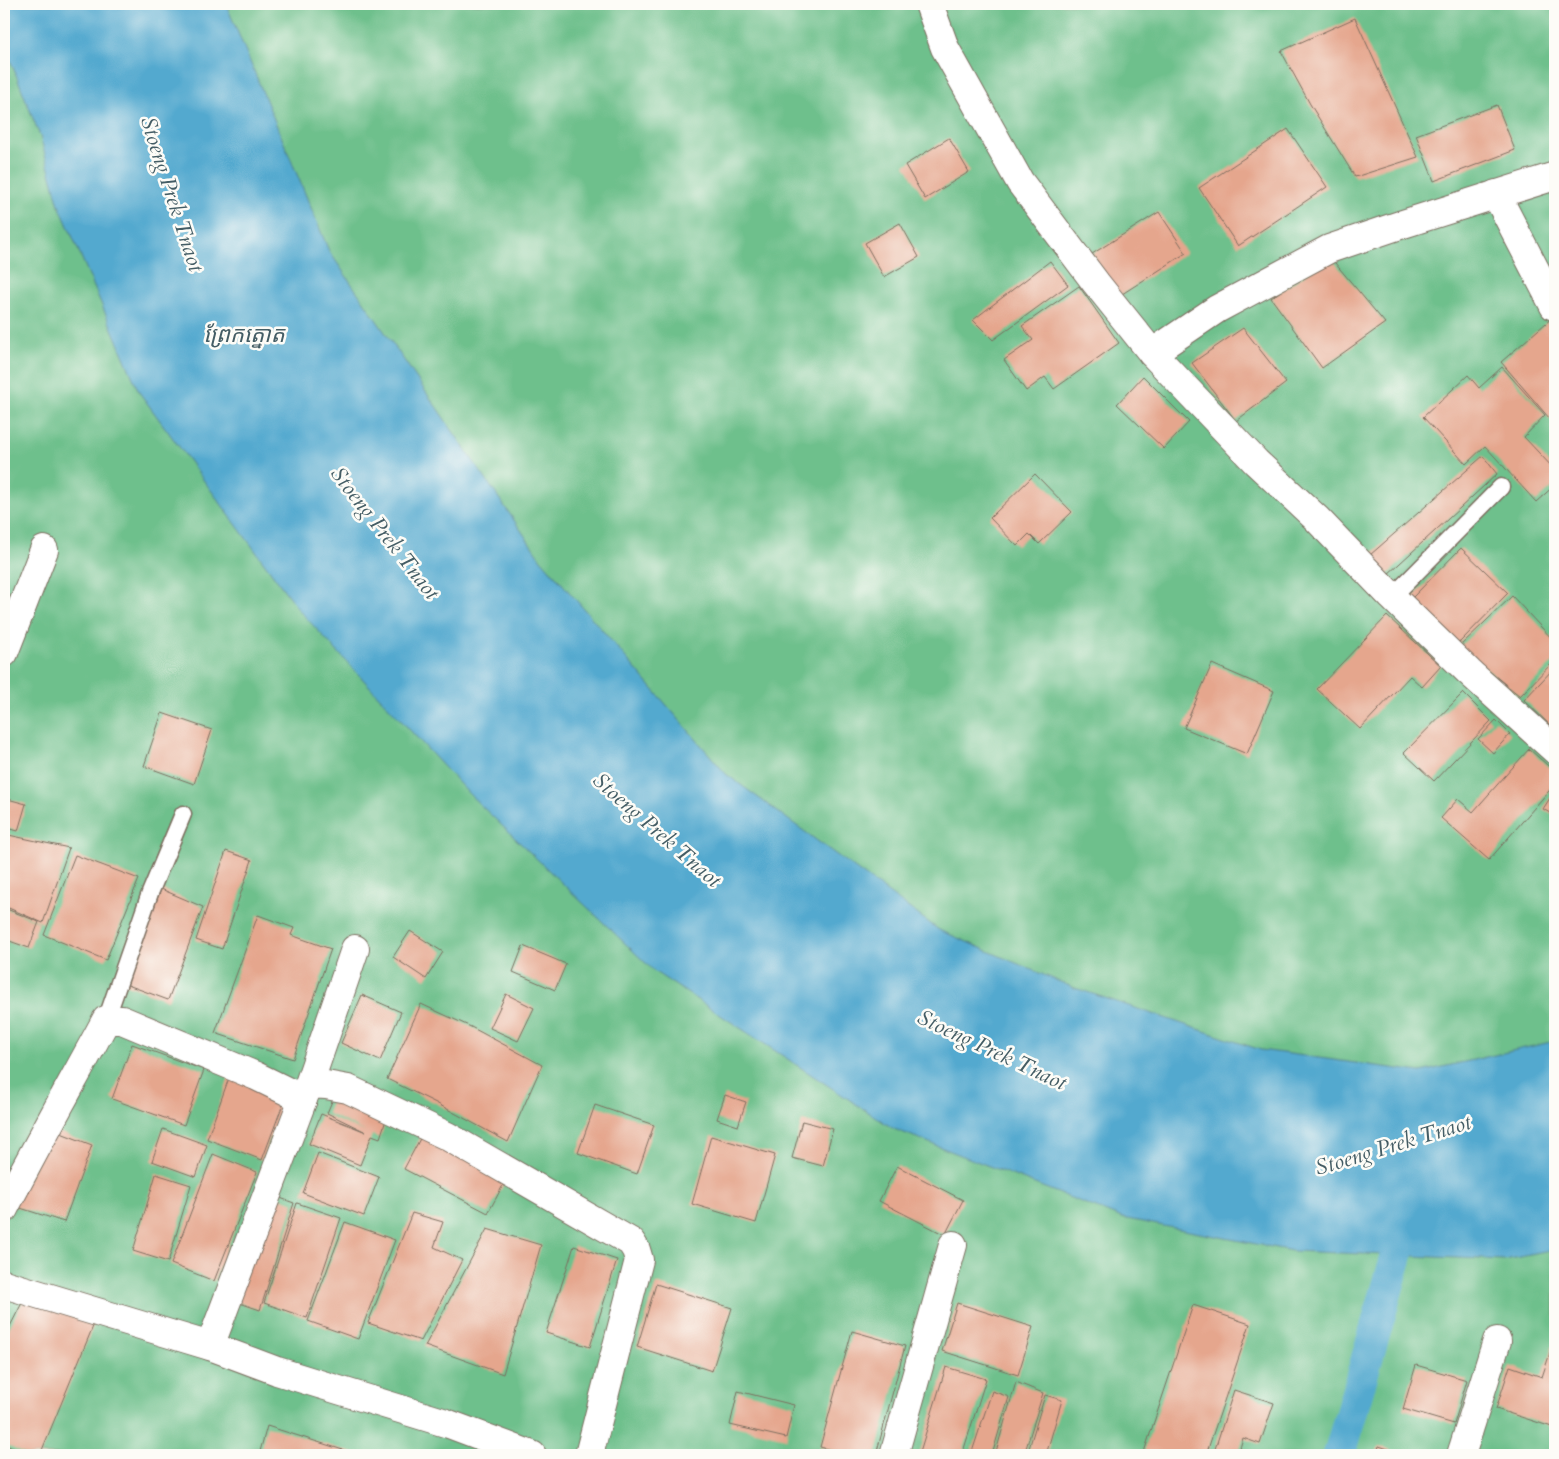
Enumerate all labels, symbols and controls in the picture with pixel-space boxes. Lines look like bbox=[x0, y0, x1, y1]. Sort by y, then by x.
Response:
water label: Stoeng Prek Tnaot bbox=[133, 113, 211, 276]
water label: ព្រែកត្នោត bbox=[203, 320, 287, 350]
water label: Stoeng Prek Tnaot bbox=[323, 460, 447, 606]
water label: Stoeng Prek Tnaot bbox=[586, 766, 728, 895]
water label: Stoeng Prek Tnaot bbox=[913, 1002, 1072, 1098]
water label: Stoeng Prek Tnaot bbox=[1311, 1107, 1475, 1183]

